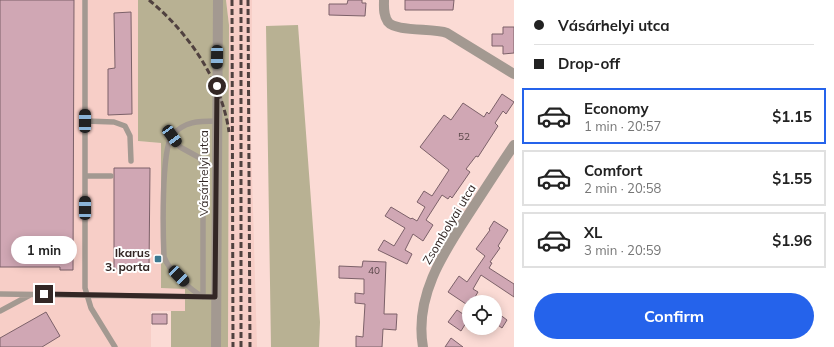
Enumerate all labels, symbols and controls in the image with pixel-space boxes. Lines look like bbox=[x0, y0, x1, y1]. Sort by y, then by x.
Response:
text: Vásárhelyi utca bbox=[558, 16, 670, 35]
car bbox=[211, 45, 223, 69]
text: Drop-off bbox=[558, 54, 620, 73]
route start bbox=[208, 77, 226, 95]
icon: car bbox=[536, 98, 572, 134]
text: Economy bbox=[584, 99, 649, 118]
text: $1.15 bbox=[772, 107, 812, 126]
car bbox=[79, 109, 91, 133]
text: 1 min · 20:57 bbox=[584, 118, 661, 134]
car bbox=[160, 123, 184, 149]
street label: Vásárhelyi utca bbox=[196, 130, 211, 216]
house number: 52 bbox=[458, 130, 470, 143]
icon: car bbox=[536, 160, 572, 196]
text: Comfort bbox=[584, 161, 642, 180]
text: $1.55 bbox=[772, 169, 812, 188]
text: 2 min · 20:58 bbox=[584, 180, 661, 196]
street label: Zsombolyai utca bbox=[419, 181, 479, 267]
car bbox=[79, 196, 91, 220]
icon: car bbox=[536, 222, 572, 258]
text: XL bbox=[584, 223, 602, 242]
text: $1.96 bbox=[772, 231, 812, 250]
callout: 1 min bbox=[11, 236, 77, 264]
text: 1 min bbox=[27, 242, 61, 258]
text: 3 min · 20:59 bbox=[584, 242, 661, 258]
place label: Ikarus 3. porta bbox=[105, 245, 150, 274]
marker: Ikarus 3. porta bbox=[153, 254, 163, 264]
car bbox=[166, 263, 192, 289]
house number: 40 bbox=[368, 264, 380, 277]
route end bbox=[35, 285, 53, 303]
button: Confirm bbox=[534, 293, 814, 339]
map controls bbox=[462, 295, 502, 335]
button: locate bbox=[462, 295, 502, 335]

